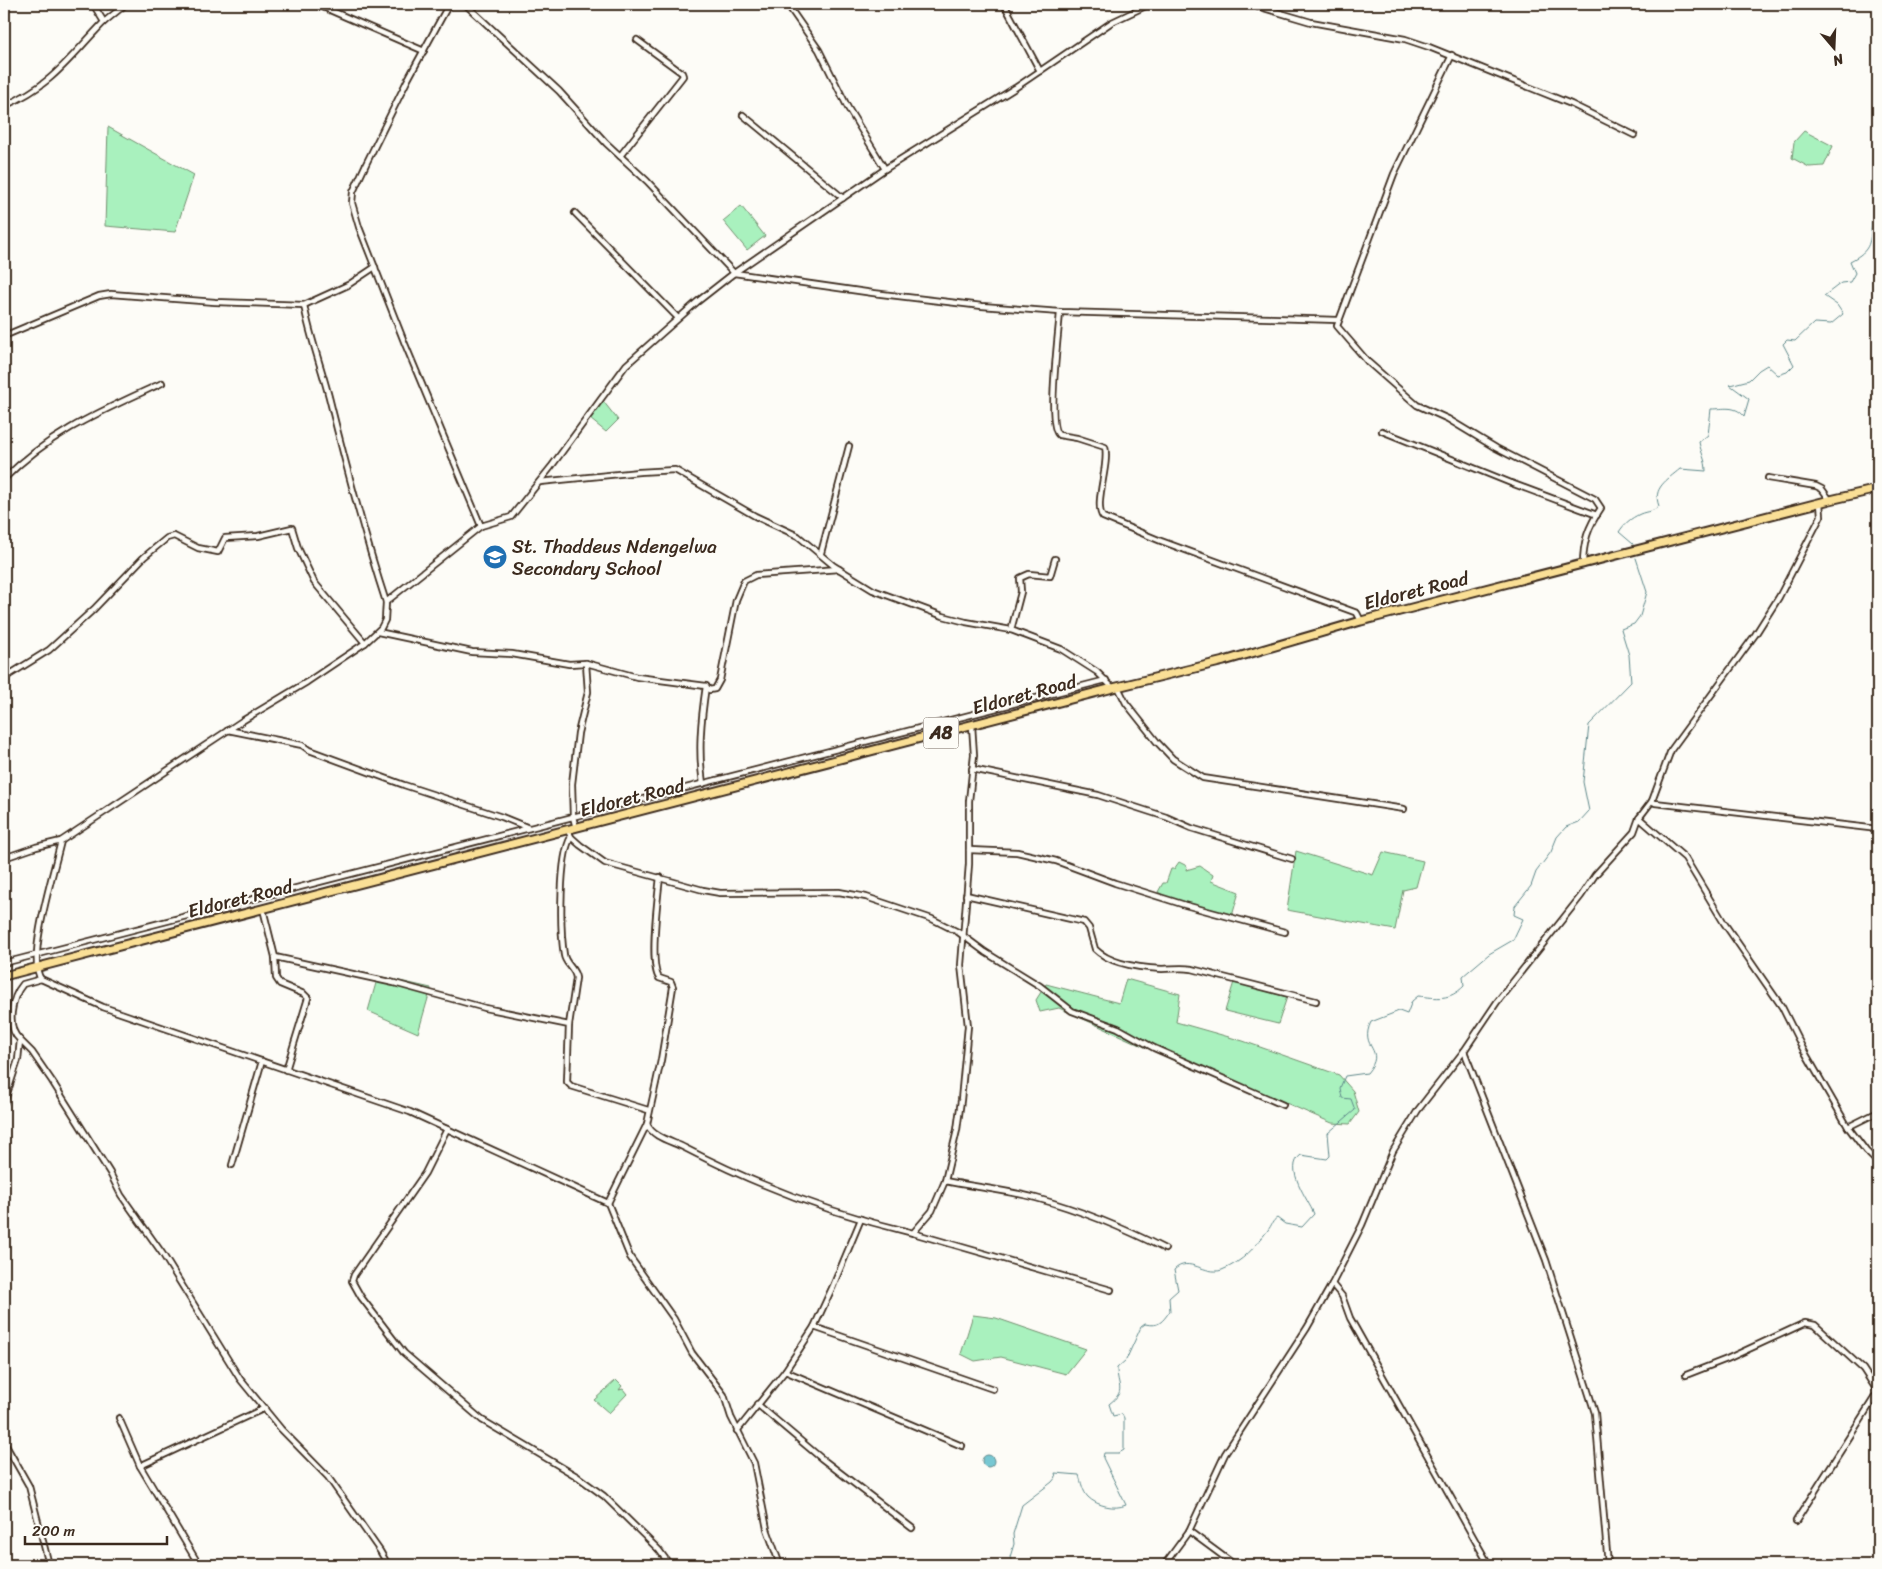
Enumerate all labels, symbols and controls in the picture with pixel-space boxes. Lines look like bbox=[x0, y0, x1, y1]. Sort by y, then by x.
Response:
north arrow bbox=[1810, 22, 1860, 72]
text: N bbox=[1829, 46, 1848, 73]
place label: St. Thaddeus Ndengelwa Secondary School bbox=[512, 530, 717, 585]
school or university icon: St. Thaddeus Ndengelwa Secondary School bbox=[482, 544, 508, 570]
street label: Eldoret Road bbox=[1360, 561, 1473, 619]
street label: Eldoret Road bbox=[968, 664, 1081, 724]
road number: A8 bbox=[924, 718, 958, 748]
street label: Eldoret Road bbox=[576, 768, 689, 826]
street label: Eldoret Road bbox=[184, 869, 297, 927]
scale bar bbox=[25, 1514, 168, 1546]
text: 200 m bbox=[32, 1518, 76, 1544]

